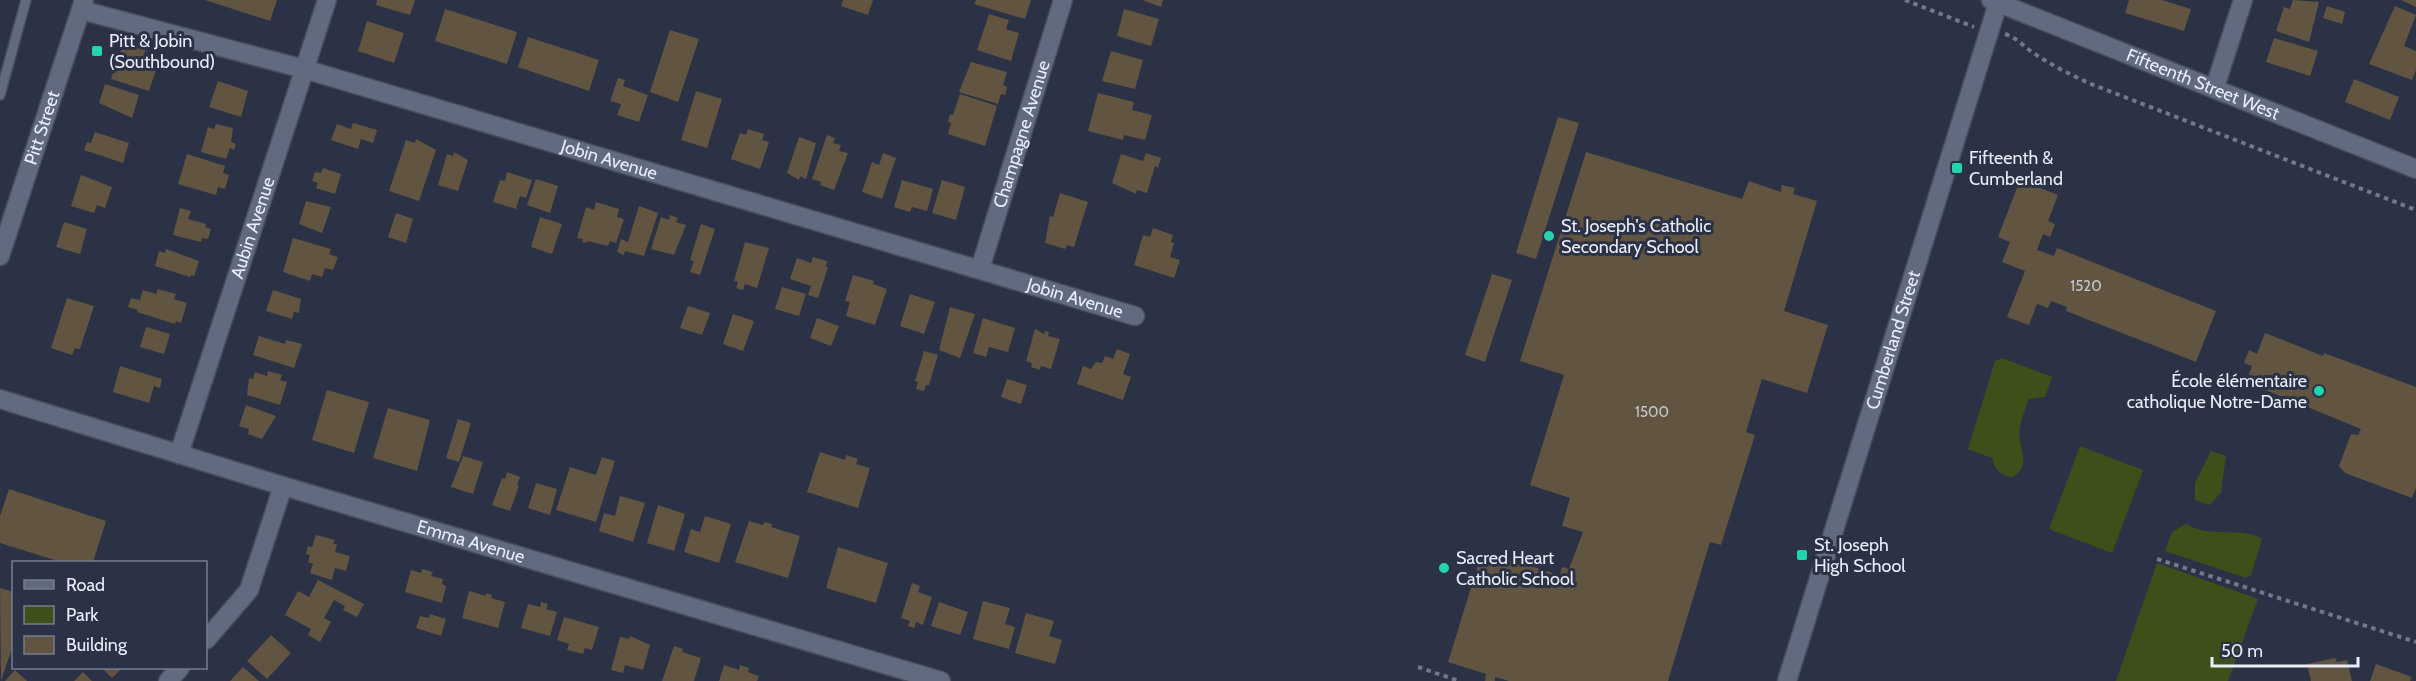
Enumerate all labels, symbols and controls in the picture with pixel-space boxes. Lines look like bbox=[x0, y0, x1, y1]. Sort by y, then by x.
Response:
place label: Pitt & Jobin (Southbound) bbox=[109, 30, 215, 73]
marker: Pitt & Jobin (Southbound) bbox=[90, 44, 104, 58]
street label: Fifteenth Street West bbox=[2123, 44, 2283, 125]
street label: Champagne Avenue bbox=[988, 58, 1055, 211]
street label: Pitt Street bbox=[20, 88, 64, 168]
street label: Jobin Avenue bbox=[557, 135, 660, 184]
place label: Fifteenth & Cumberland bbox=[1969, 147, 2063, 190]
marker: Fifteenth & Cumberland bbox=[1950, 161, 1964, 175]
street label: Aubin Avenue bbox=[226, 174, 280, 281]
place label: St. Joseph's Catholic Secondary School bbox=[1561, 215, 1711, 258]
marker: St. Joseph's Catholic Secondary School bbox=[1542, 229, 1556, 243]
street label: Cumberland Street bbox=[1861, 268, 1925, 412]
street label: Jobin Avenue bbox=[1023, 273, 1126, 323]
house number: 1520 bbox=[2070, 277, 2102, 295]
place label: École élémentaire catholique Notre-Dame bbox=[2127, 370, 2307, 413]
marker: École élémentaire catholique Notre-Dame bbox=[2312, 384, 2326, 398]
house number: 1500 bbox=[1635, 403, 1669, 421]
street label: Emma Avenue bbox=[414, 515, 527, 568]
place label: St. Joseph High School bbox=[1814, 534, 1906, 577]
place label: Sacred Heart Catholic School bbox=[1456, 547, 1575, 590]
marker: St. Joseph High School bbox=[1795, 548, 1809, 562]
legend bbox=[12, 561, 207, 669]
marker: Sacred Heart Catholic School bbox=[1437, 561, 1451, 575]
text: Road bbox=[66, 574, 105, 596]
text: Park bbox=[66, 604, 99, 626]
scale bar bbox=[2212, 630, 2358, 668]
text: Building bbox=[66, 634, 128, 656]
text: 50 m bbox=[2221, 640, 2263, 662]

